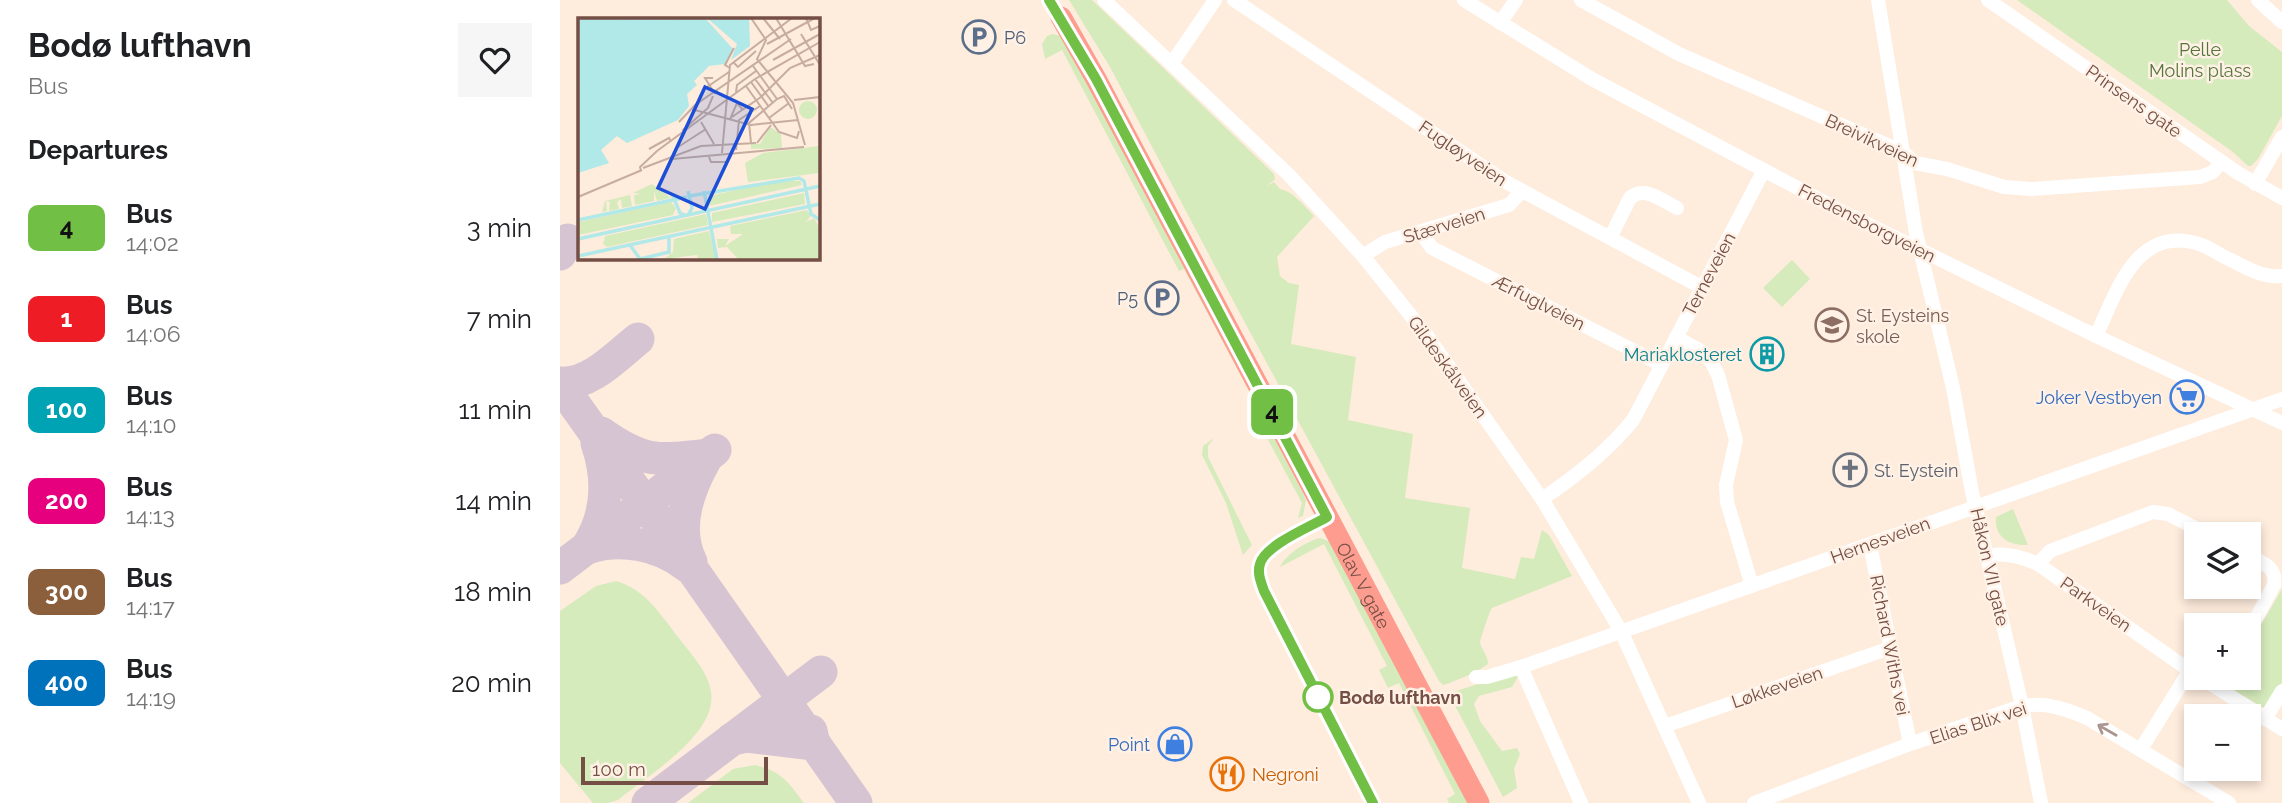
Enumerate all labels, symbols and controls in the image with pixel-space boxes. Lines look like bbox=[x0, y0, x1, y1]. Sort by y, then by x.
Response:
inset map bbox=[578, 18, 819, 259]
parking icon: P6 bbox=[960, 18, 998, 56]
button: heart bbox=[458, 23, 532, 97]
text: Bodø lufthavn bbox=[28, 26, 252, 65]
place label: P6 bbox=[1004, 27, 1026, 48]
park label: Pelle Molins plass bbox=[2149, 39, 2251, 81]
street label: Prinsens gate bbox=[2082, 60, 2186, 142]
text: Bus bbox=[28, 72, 68, 99]
street label: Breivikveien bbox=[1822, 109, 1922, 171]
street label: Fugløyveien bbox=[1415, 116, 1511, 190]
text: Departures bbox=[28, 135, 168, 165]
street label: Fredensborgveien bbox=[1795, 179, 1939, 267]
text: Bus bbox=[126, 199, 173, 229]
street label: Stærveien bbox=[1400, 203, 1488, 247]
text: 4 bbox=[60, 213, 73, 242]
text: 3 min bbox=[467, 213, 532, 243]
text: 14:02 bbox=[126, 229, 179, 256]
street label: Terneveien bbox=[1678, 229, 1740, 319]
street label: Ærfuglveien bbox=[1488, 269, 1589, 334]
parking icon: P5 bbox=[1143, 279, 1181, 317]
place label: P5 bbox=[1117, 288, 1138, 309]
text: Bus bbox=[126, 290, 173, 320]
text: 1 bbox=[61, 304, 72, 333]
text: 7 min bbox=[467, 304, 532, 334]
place label: St. Eysteins skole bbox=[1856, 305, 1949, 347]
school or university icon: St. Eysteins skole bbox=[1813, 306, 1851, 344]
street label: Gildeskålveien bbox=[1404, 312, 1492, 422]
text: 14:06 bbox=[126, 320, 181, 347]
building icon: Mariaklosteret bbox=[1748, 335, 1786, 373]
place label: Mariaklosteret bbox=[1624, 344, 1742, 365]
supermarket icon: Joker Vestbyen bbox=[2168, 378, 2206, 416]
text: Bus bbox=[126, 381, 173, 411]
place label: Joker Vestbyen bbox=[2036, 387, 2162, 408]
line badge: 4 bbox=[1249, 389, 1295, 435]
text: 100 bbox=[46, 395, 87, 424]
text: 11 min bbox=[458, 395, 532, 425]
text: 4 bbox=[1265, 397, 1279, 426]
text: 14:10 bbox=[126, 411, 177, 438]
church icon: St. Eystein bbox=[1831, 451, 1869, 489]
place label: St. Eystein bbox=[1874, 460, 1958, 481]
text: Bus bbox=[126, 472, 173, 502]
text: 200 bbox=[45, 486, 88, 515]
text: 14 min bbox=[455, 486, 532, 516]
text: 14:13 bbox=[126, 502, 175, 529]
street label: Håkon VII gate bbox=[1966, 506, 2014, 628]
street label: Hernesveien bbox=[1827, 512, 1933, 568]
map controls bbox=[2184, 522, 2261, 781]
button: layers bbox=[2184, 522, 2261, 599]
street label: Olav V gate bbox=[1332, 539, 1395, 632]
text: Bus bbox=[126, 563, 173, 593]
street label: Parkveien bbox=[2057, 572, 2135, 636]
street label: Richard Withs vei bbox=[1866, 573, 1914, 717]
text: 300 bbox=[45, 577, 88, 606]
text: 18 min bbox=[454, 577, 532, 607]
text: 14:17 bbox=[126, 593, 175, 620]
button: + bbox=[2184, 613, 2261, 690]
text: Bus bbox=[126, 654, 173, 684]
street label: Løkkeveien bbox=[1729, 662, 1825, 712]
text: 400 bbox=[45, 668, 88, 697]
text: 20 min bbox=[451, 668, 532, 698]
marker: Bodø lufthavn bbox=[1303, 682, 1333, 712]
text: 14:19 bbox=[126, 684, 176, 711]
place label: Bodø lufthavn bbox=[1339, 687, 1461, 708]
street label: Elias Blix vei bbox=[1927, 697, 2029, 749]
button: − bbox=[2184, 704, 2261, 781]
one-way arrow bbox=[2098, 722, 2118, 736]
shop icon: Point bbox=[1156, 725, 1194, 763]
place label: Point bbox=[1108, 734, 1150, 755]
scale bar bbox=[581, 754, 768, 786]
restaurant icon: Negroni bbox=[1208, 755, 1246, 793]
text: 100 m bbox=[592, 758, 646, 780]
place label: Negroni bbox=[1252, 764, 1319, 785]

